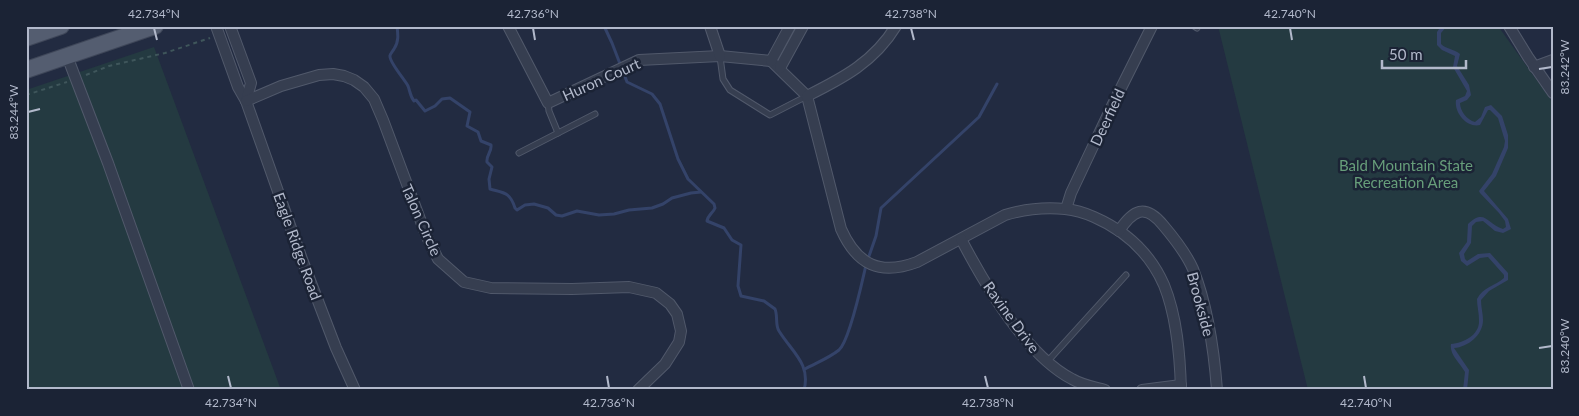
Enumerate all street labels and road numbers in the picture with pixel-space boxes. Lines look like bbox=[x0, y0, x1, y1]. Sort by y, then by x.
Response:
street label: Huron Court bbox=[559, 54, 643, 104]
street label: Deerfield bbox=[1086, 86, 1128, 148]
street label: Talon Circle bbox=[398, 182, 446, 259]
street label: Eagle Ridge Road bbox=[270, 190, 326, 302]
street label: Brookside bbox=[1184, 270, 1218, 338]
street label: Ravine Drive bbox=[980, 278, 1044, 356]

